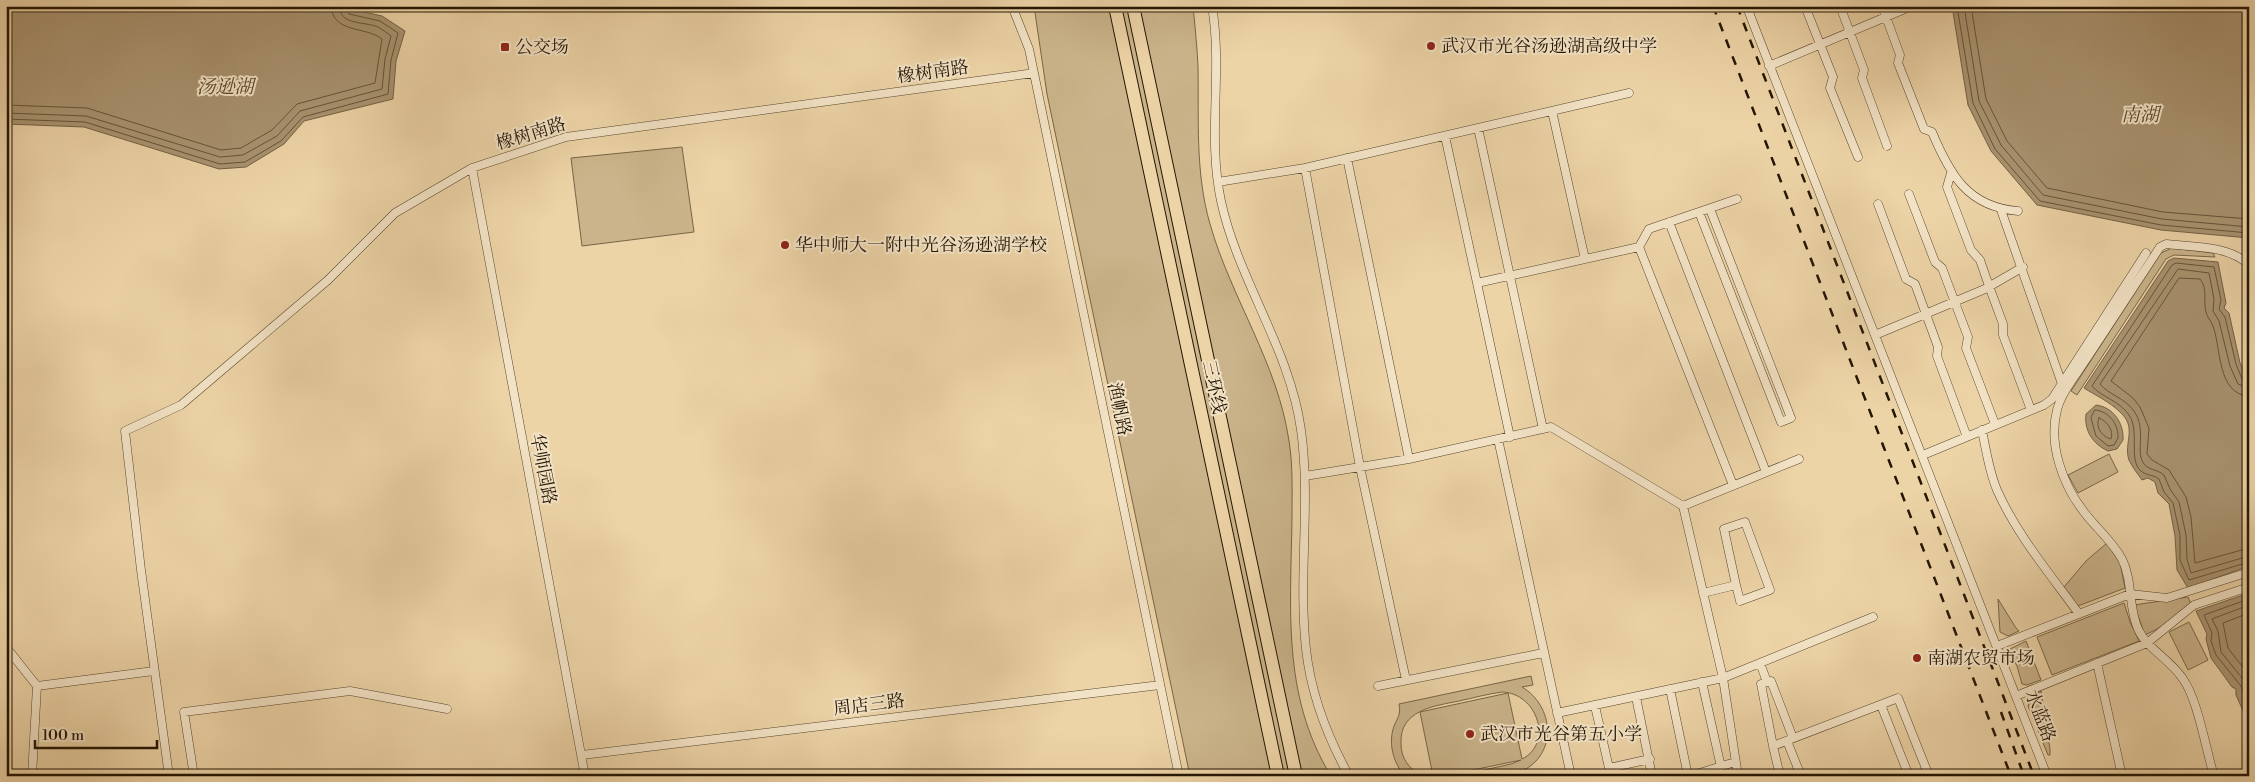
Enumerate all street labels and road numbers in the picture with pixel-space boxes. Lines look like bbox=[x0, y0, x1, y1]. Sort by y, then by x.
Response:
street label: 橡树南路 bbox=[896, 56, 970, 88]
street label: 橡树南路 bbox=[493, 112, 569, 156]
street label: 三环线 bbox=[1197, 358, 1231, 416]
street label: 渔帆路 bbox=[1102, 380, 1136, 438]
street label: 华师园路 bbox=[525, 431, 561, 507]
street label: 水蓝路 bbox=[2020, 687, 2060, 745]
street label: 周店三路 bbox=[832, 689, 906, 721]

